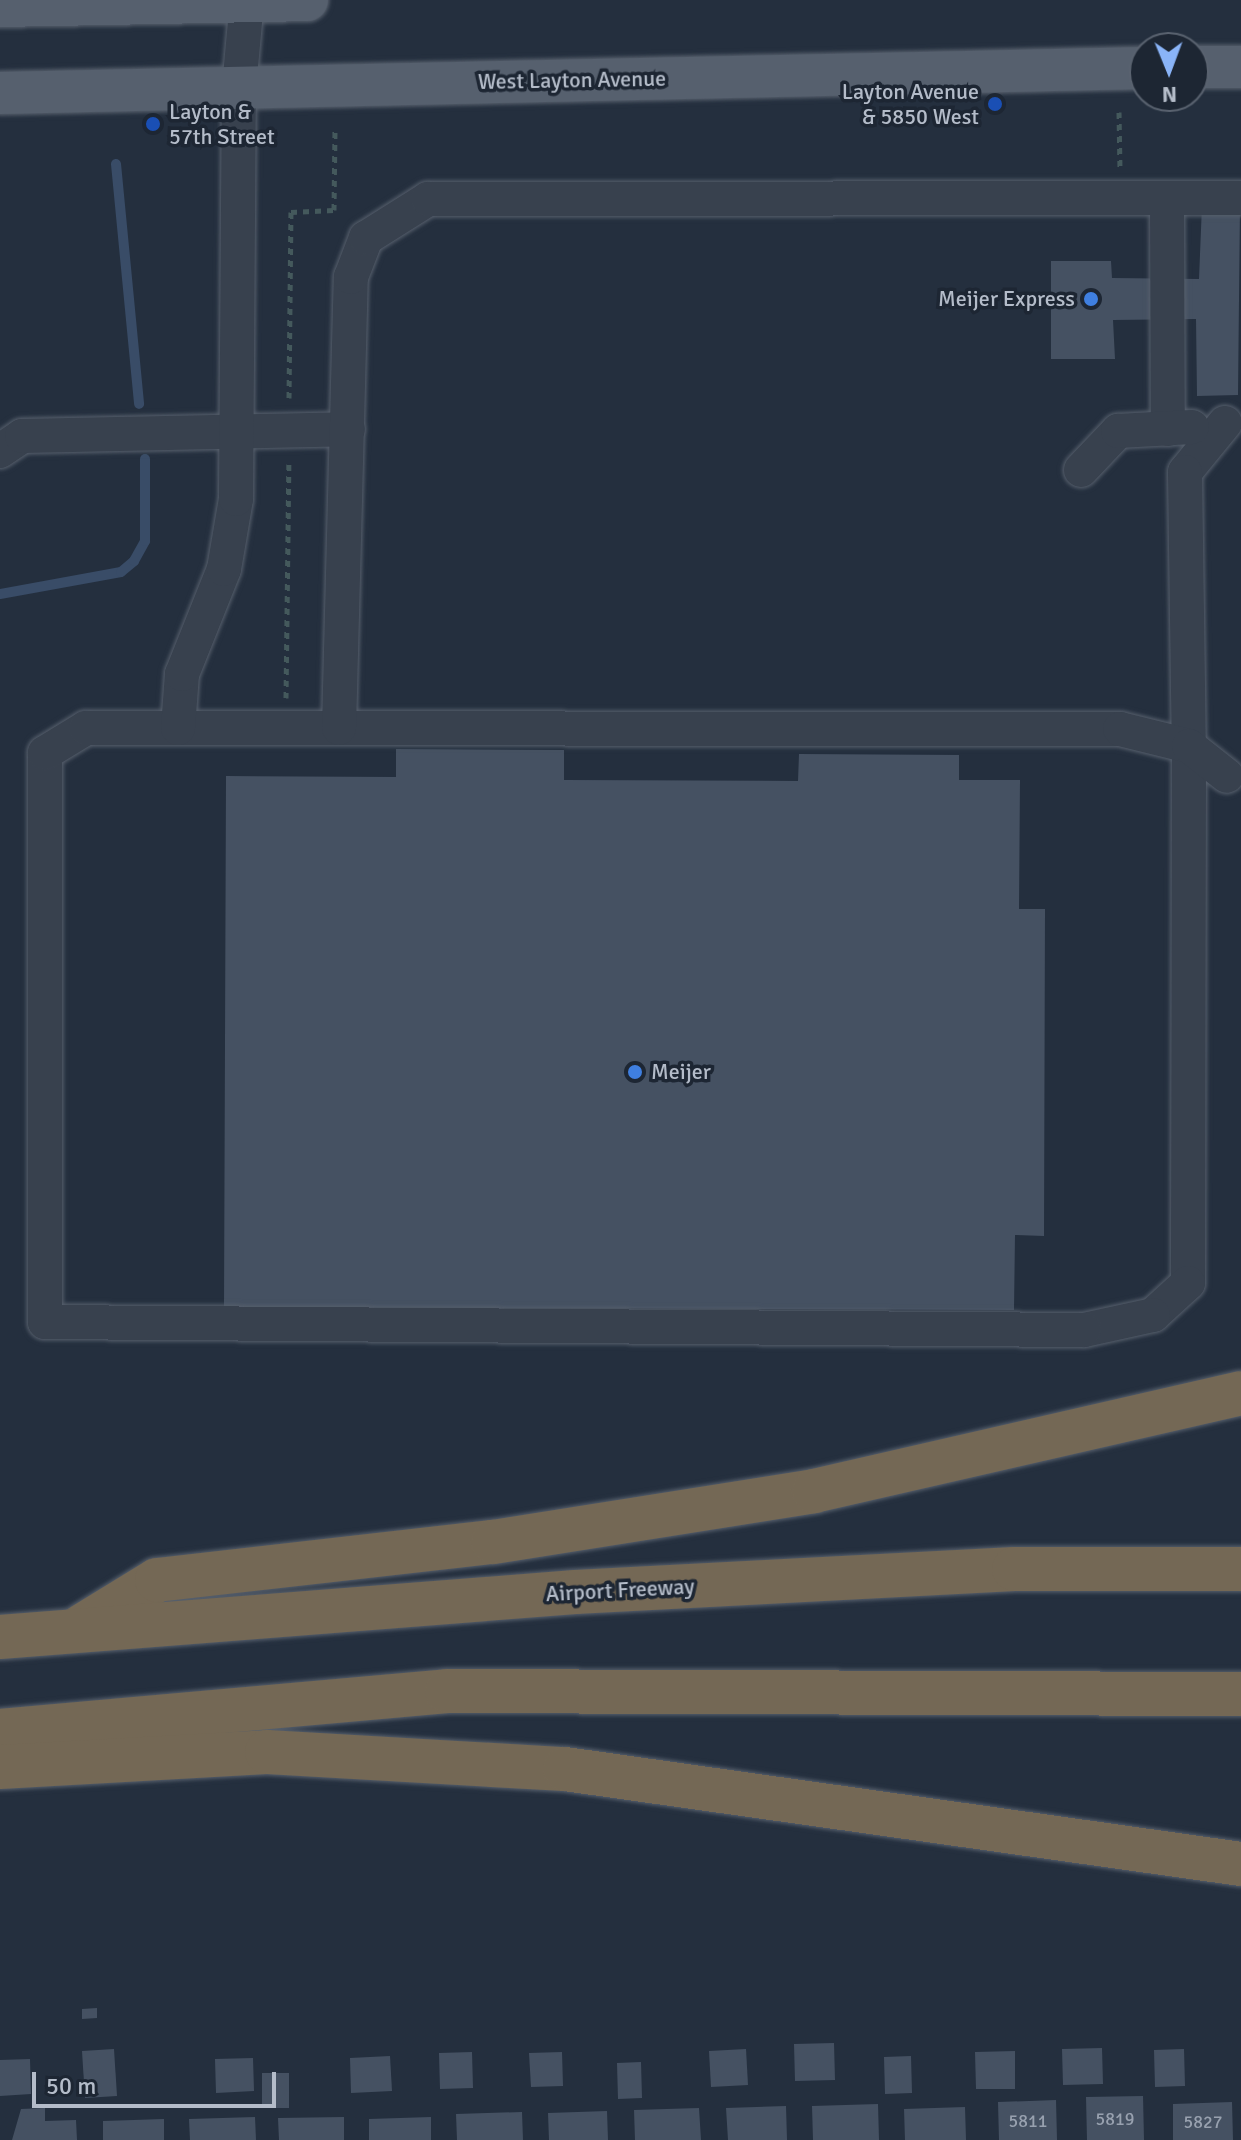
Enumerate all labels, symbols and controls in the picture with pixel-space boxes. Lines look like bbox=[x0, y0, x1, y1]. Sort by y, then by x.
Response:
north arrow bbox=[1129, 32, 1209, 112]
street label: West Layton Avenue bbox=[478, 65, 666, 95]
place label: Layton Avenue & 5850 West bbox=[842, 78, 979, 130]
text: N bbox=[1162, 81, 1177, 108]
marker: Layton Avenue & 5850 West bbox=[986, 95, 1004, 113]
place label: Layton & 57th Street bbox=[169, 98, 275, 150]
marker: Layton & 57th Street bbox=[144, 115, 162, 133]
place label: Meijer Express bbox=[938, 286, 1075, 312]
marker: Meijer Express bbox=[1082, 290, 1100, 308]
place label: Meijer bbox=[651, 1059, 711, 1085]
marker: Meijer bbox=[626, 1063, 644, 1081]
street label: Airport Freeway bbox=[545, 1573, 695, 1607]
scale bar bbox=[36, 2056, 280, 2106]
text: 50 m bbox=[46, 2071, 96, 2101]
house number: 5819 bbox=[1096, 2108, 1134, 2130]
house number: 5811 bbox=[1009, 2110, 1047, 2132]
house number: 5827 bbox=[1184, 2111, 1222, 2133]

